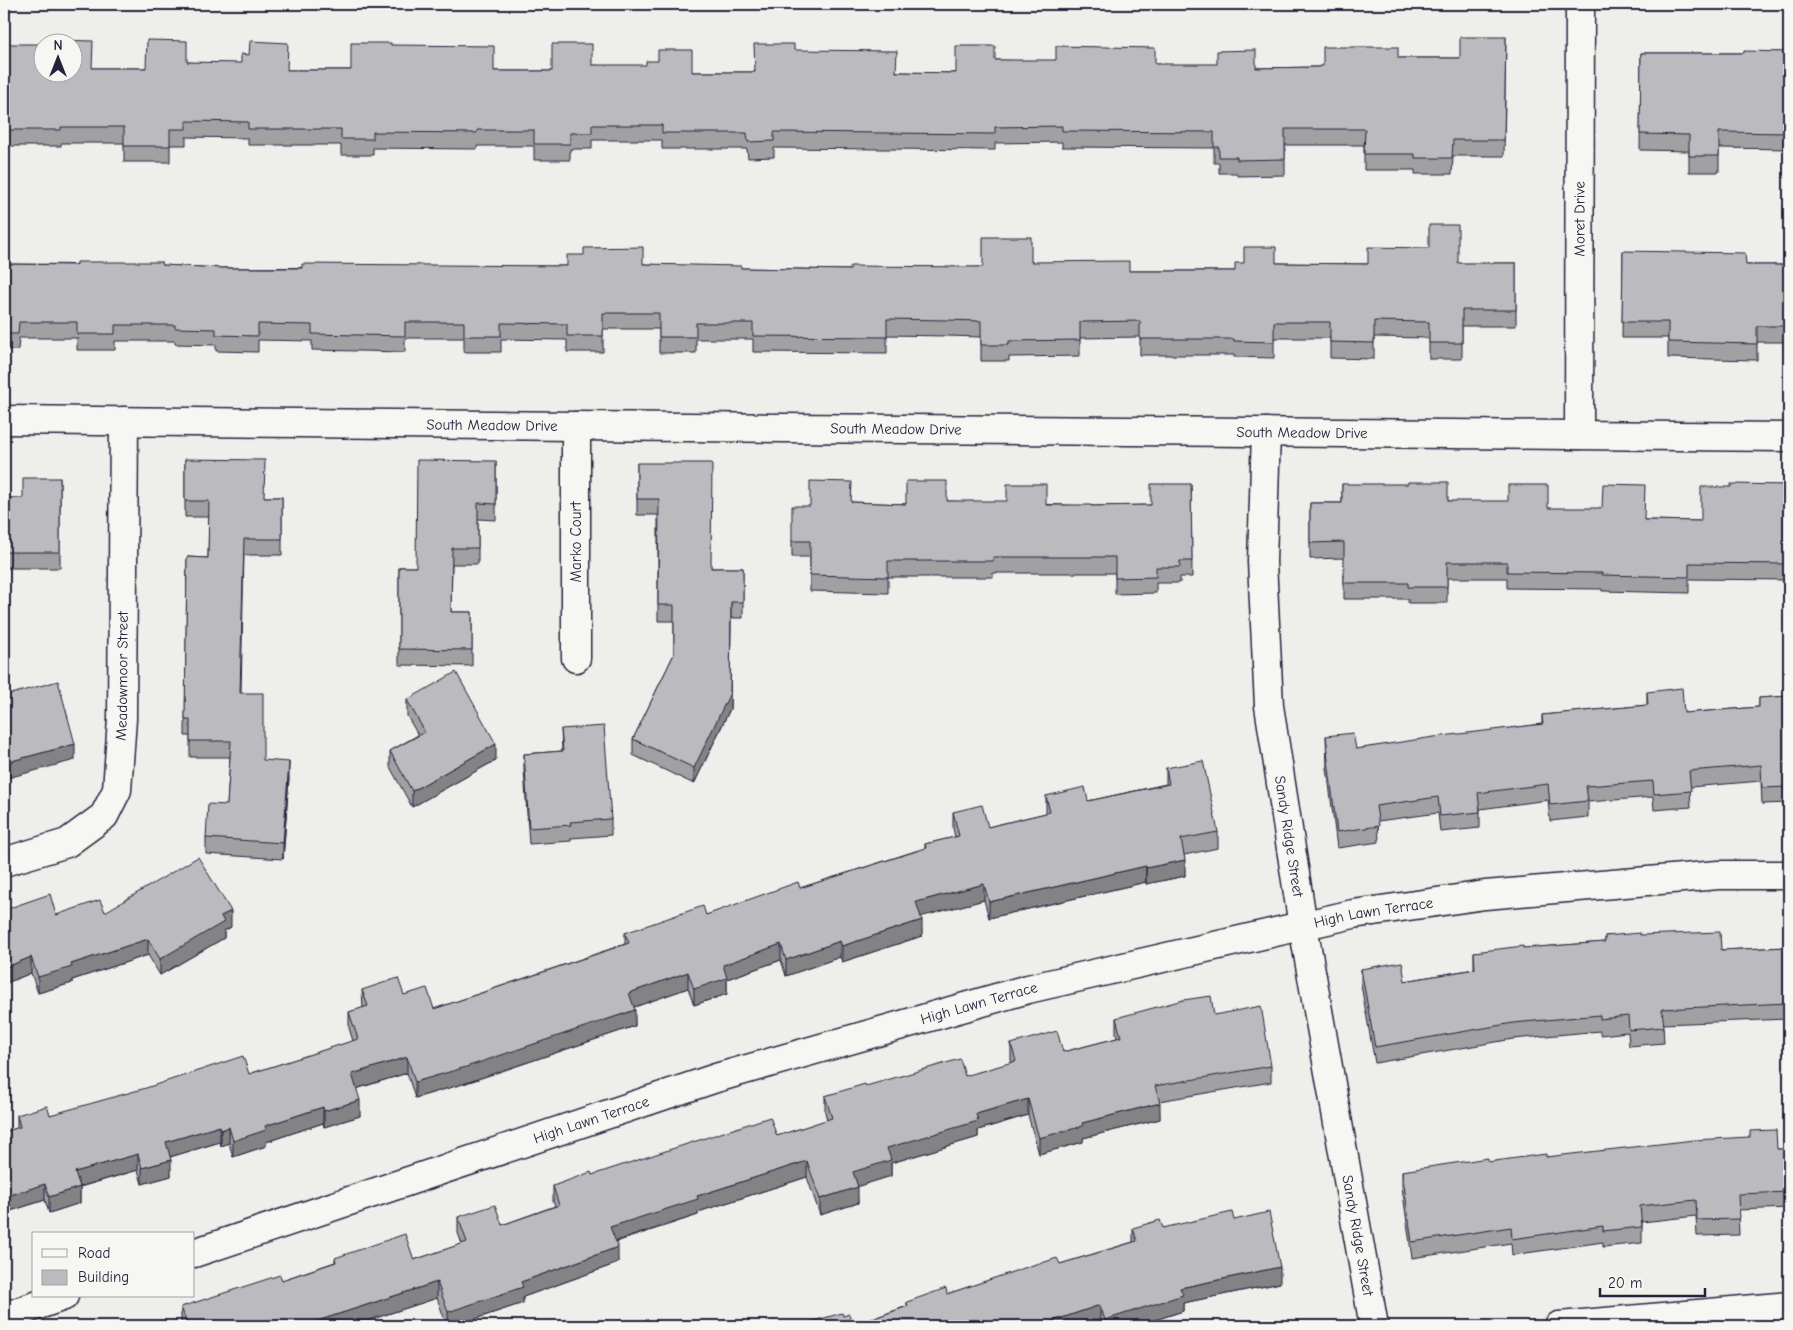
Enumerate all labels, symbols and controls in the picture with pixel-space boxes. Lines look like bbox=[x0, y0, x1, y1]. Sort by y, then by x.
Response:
north arrow bbox=[32, 32, 82, 82]
text: N bbox=[53, 37, 63, 54]
street label: Moret Drive bbox=[1570, 181, 1589, 257]
street label: South Meadow Drive bbox=[426, 415, 558, 435]
street label: South Meadow Drive bbox=[830, 419, 962, 439]
street label: South Meadow Drive bbox=[1236, 423, 1368, 442]
street label: Marko Court bbox=[567, 501, 585, 583]
street label: Meadowmoor Street bbox=[112, 610, 132, 741]
street label: Sandy Ridge Street bbox=[1271, 774, 1307, 899]
street label: High Lawn Terrace bbox=[1312, 893, 1435, 932]
street label: High Lawn Terrace bbox=[918, 978, 1040, 1028]
street label: High Lawn Terrace bbox=[531, 1092, 652, 1148]
street label: Sandy Ridge Street bbox=[1338, 1173, 1378, 1298]
legend bbox=[32, 1232, 195, 1298]
text: Road bbox=[78, 1244, 110, 1262]
scale bar bbox=[1600, 1265, 1706, 1297]
text: Building bbox=[78, 1268, 129, 1286]
text: 20 m bbox=[1608, 1274, 1642, 1292]

